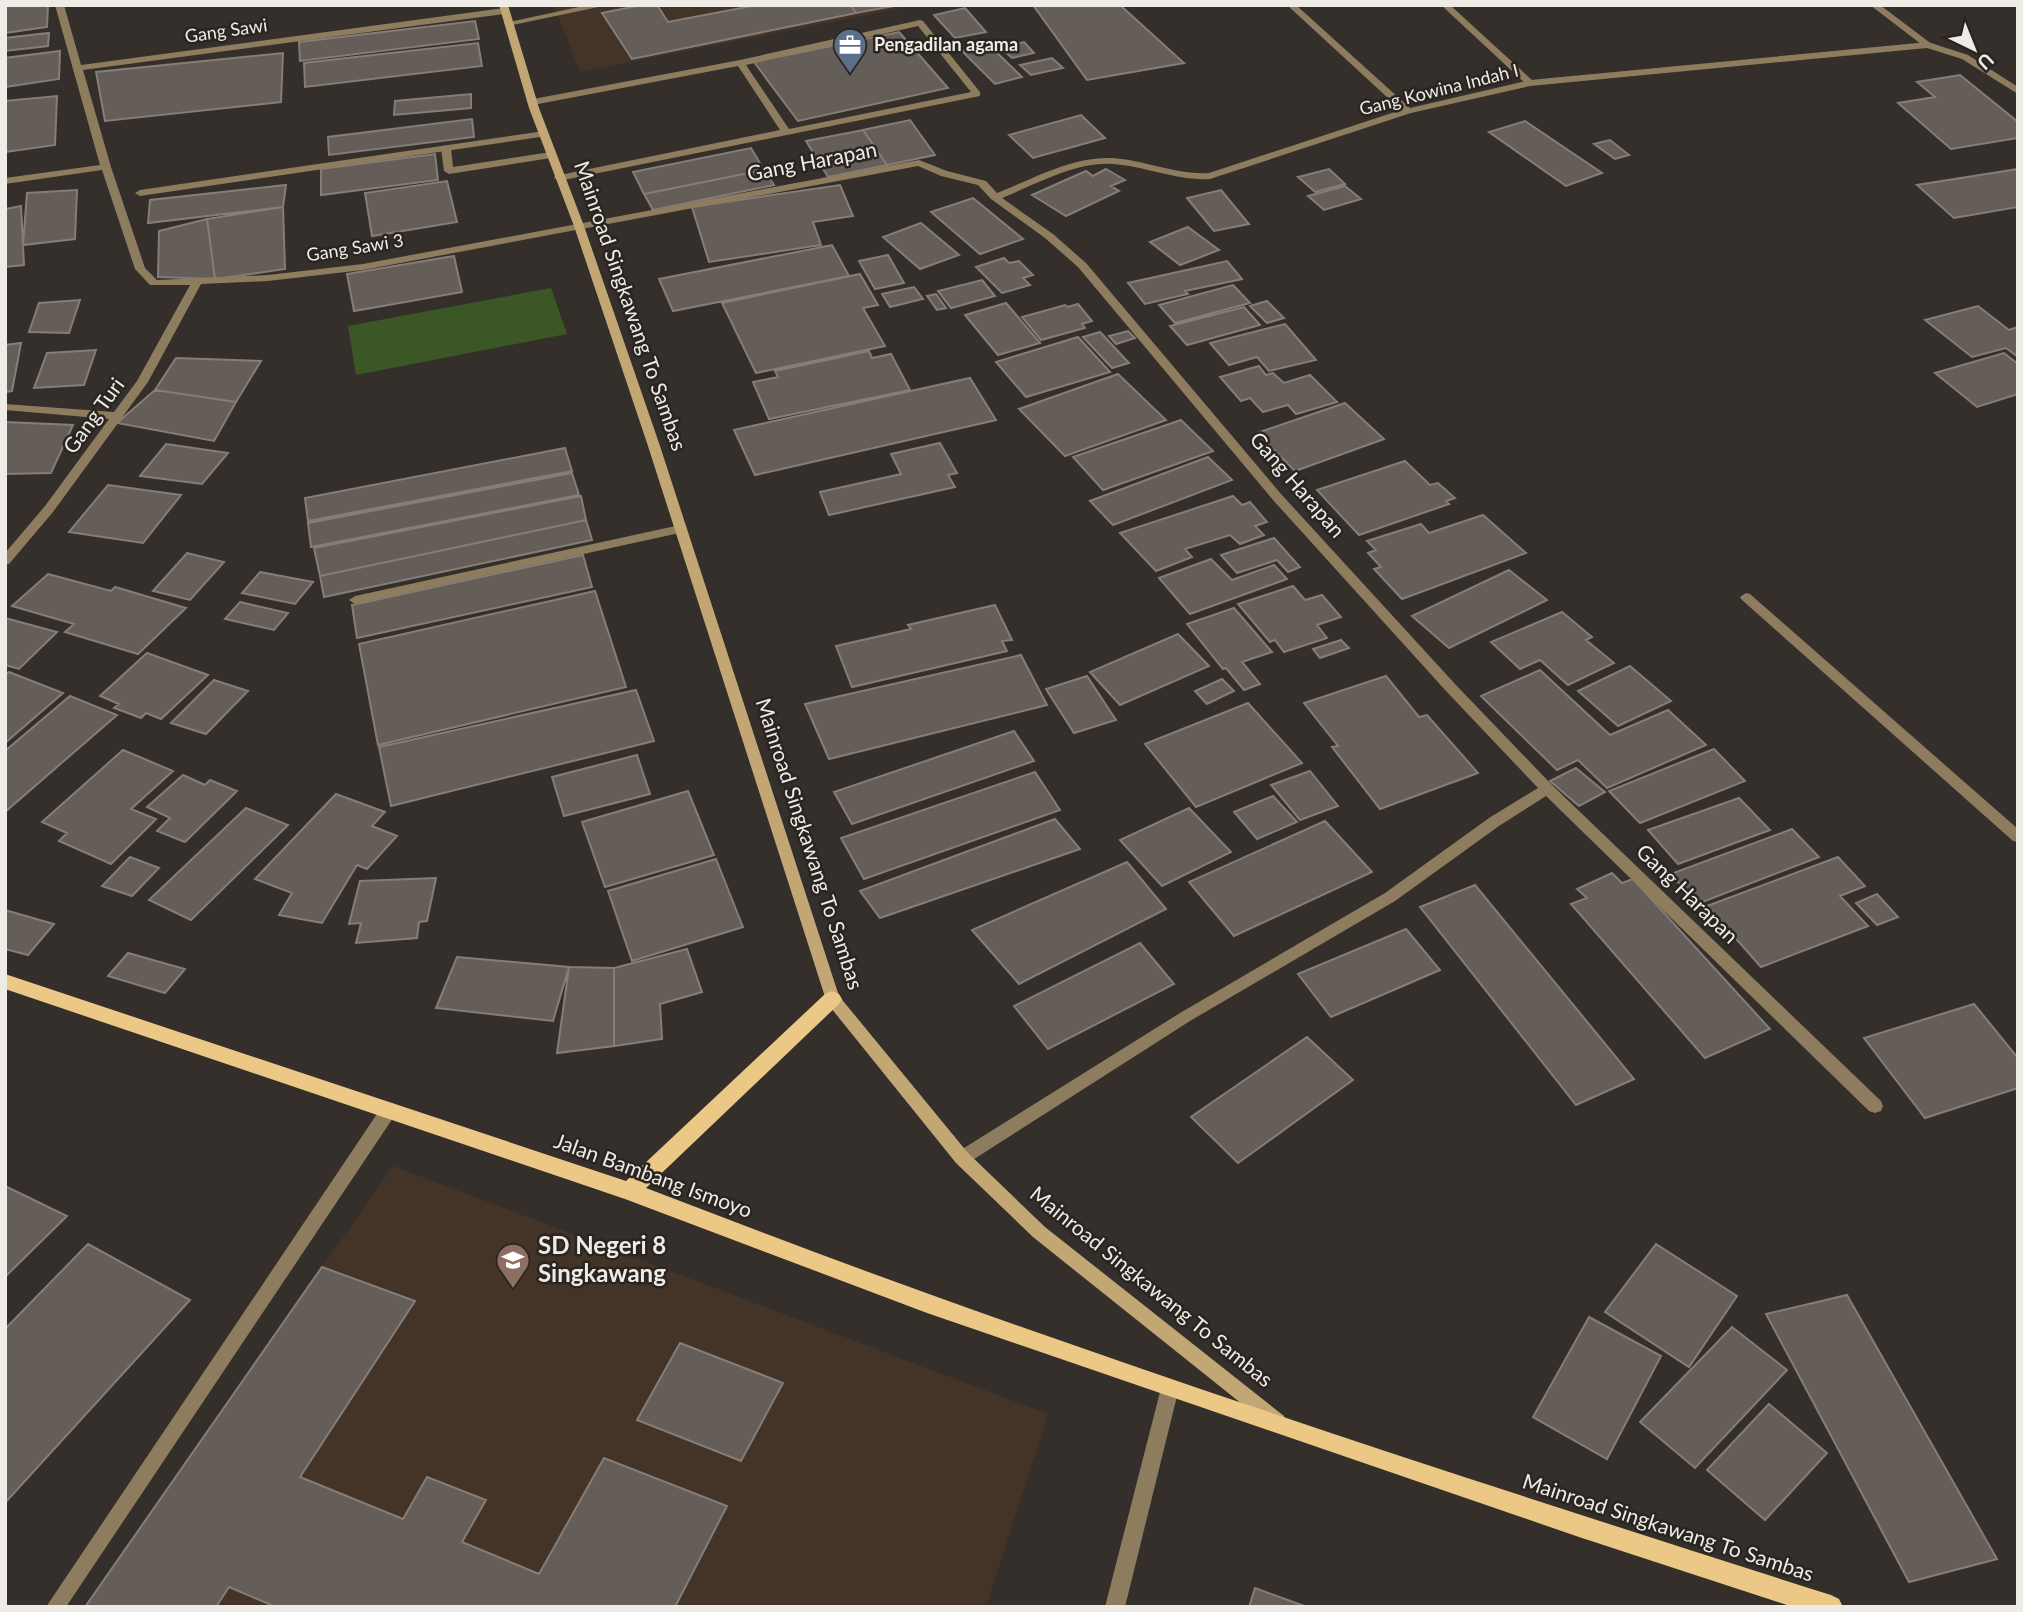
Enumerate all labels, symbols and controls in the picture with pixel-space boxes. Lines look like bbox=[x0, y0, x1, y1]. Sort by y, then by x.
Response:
street label: Gang Sawi bbox=[183, 13, 269, 47]
north arrow bbox=[1939, 14, 2009, 84]
office icon: Pengadilan agama bbox=[831, 26, 869, 75]
place label: Pengadilan agama bbox=[874, 33, 1018, 55]
text: U bbox=[1973, 49, 1999, 75]
street label: Gang Kowina Indah I bbox=[1357, 59, 1521, 119]
street label: Gang Harapan bbox=[745, 136, 879, 185]
street label: Mainroad Singkawang To Sambas bbox=[570, 157, 693, 454]
street label: Gang Sawi 3 bbox=[305, 228, 405, 266]
street label: Gang Turi bbox=[57, 372, 129, 458]
street label: Gang Harapan bbox=[1245, 426, 1351, 542]
street label: Mainroad Singkawang To Sambas bbox=[751, 695, 869, 992]
street label: Gang Harapan bbox=[1632, 838, 1744, 948]
street label: Jalan Bambang Ismoyo bbox=[551, 1127, 756, 1222]
street label: Mainroad Singkawang To Sambas bbox=[1026, 1180, 1278, 1391]
place label: SD Negeri 8 Singkawang bbox=[538, 1230, 666, 1287]
school or university icon: SD Negeri 8 Singkawang bbox=[494, 1241, 532, 1290]
street label: Mainroad Singkawang To Sambas bbox=[1520, 1468, 1817, 1586]

